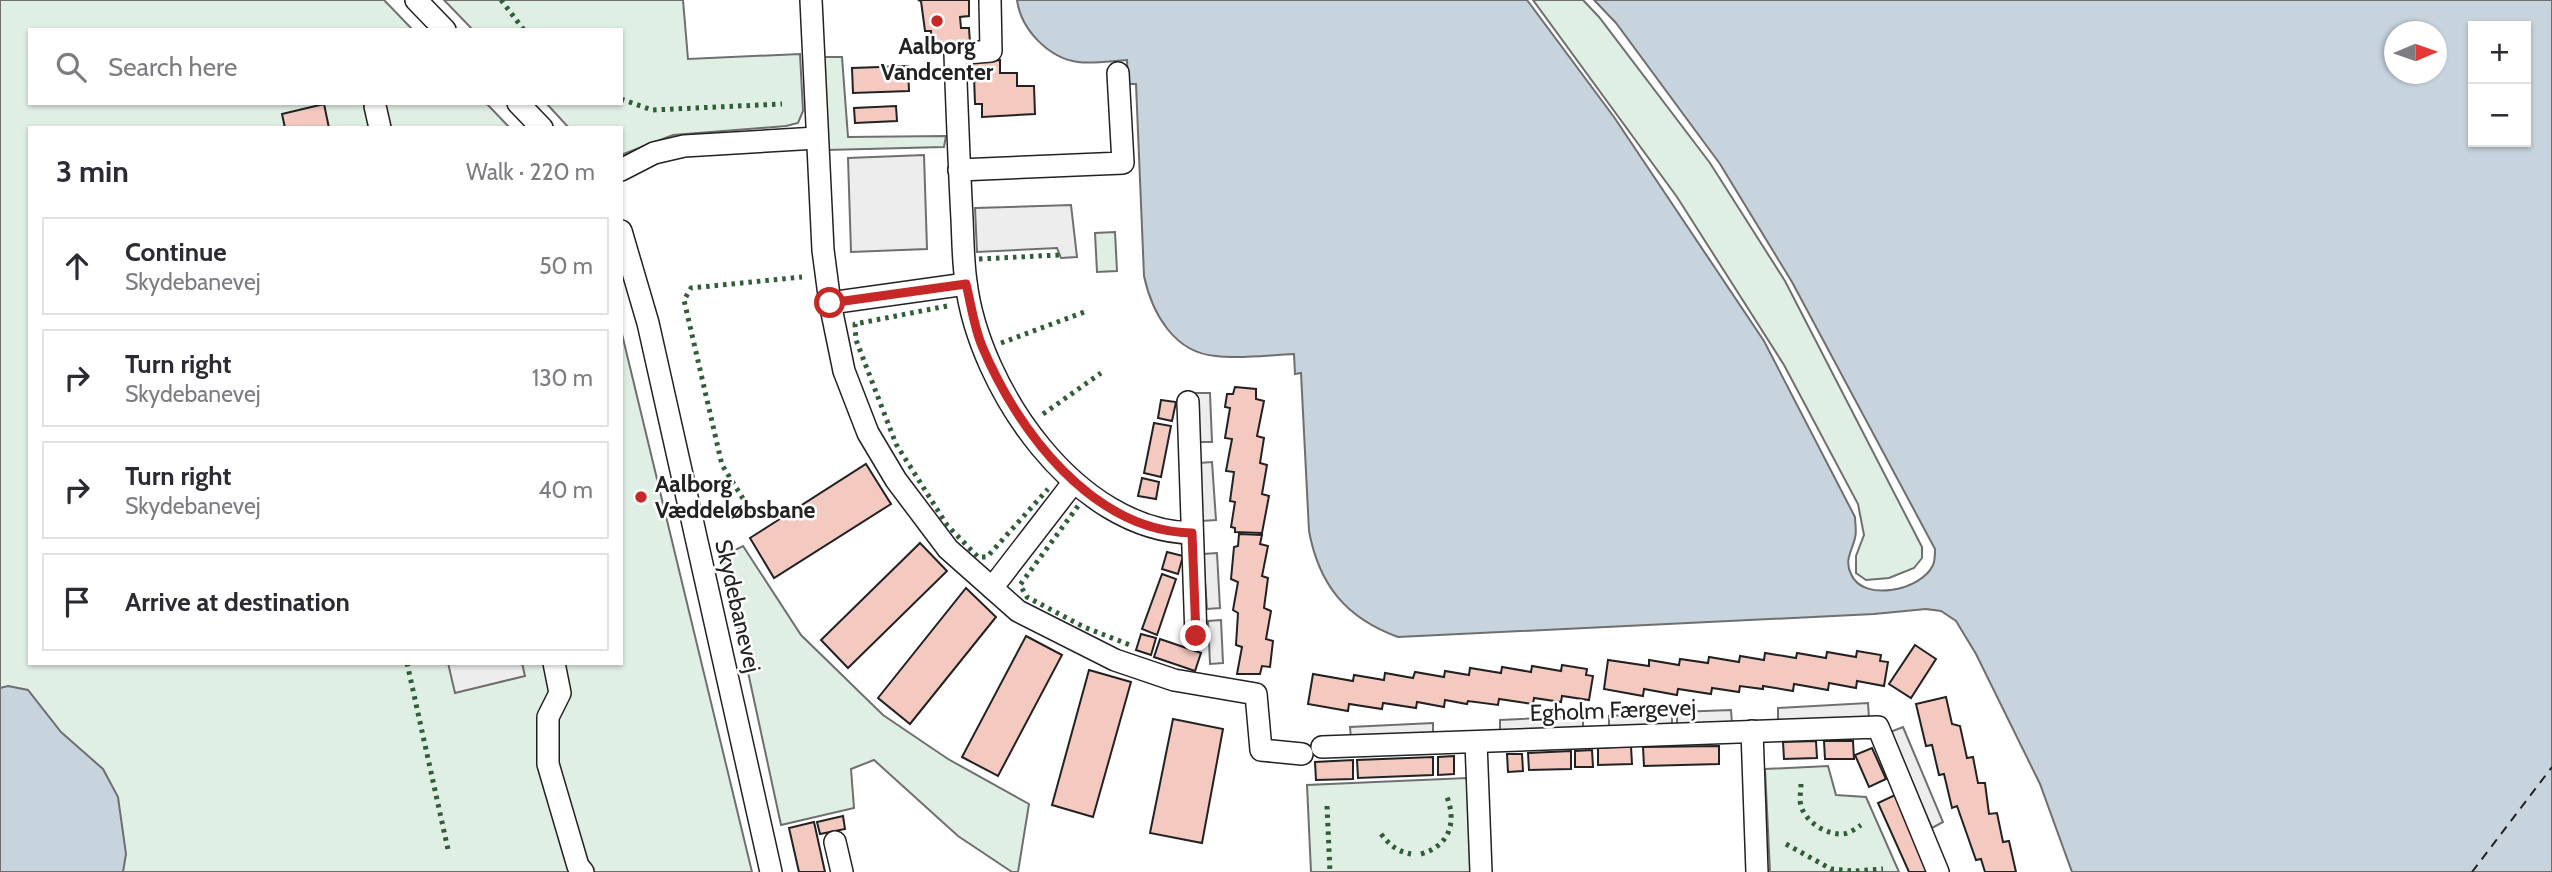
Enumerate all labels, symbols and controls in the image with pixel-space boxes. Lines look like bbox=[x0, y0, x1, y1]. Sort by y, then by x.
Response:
marker: Aalborg Vandcenter bbox=[929, 13, 945, 29]
north arrow bbox=[2384, 21, 2447, 84]
map controls bbox=[2468, 21, 2531, 147]
button: + bbox=[2468, 21, 2531, 84]
search box bbox=[28, 28, 623, 105]
place label: Aalborg Vandcenter bbox=[881, 32, 994, 86]
icon: search bbox=[52, 48, 90, 86]
text: Search here bbox=[108, 51, 237, 83]
button: − bbox=[2468, 84, 2531, 147]
text: 3 min bbox=[56, 153, 129, 190]
text: Walk · 220 m bbox=[466, 158, 595, 186]
text: Continue bbox=[125, 236, 227, 268]
icon: ahead bbox=[58, 247, 96, 285]
text: 50 m bbox=[539, 252, 593, 280]
text: Skydebanevej bbox=[125, 268, 261, 296]
route start bbox=[814, 287, 845, 318]
text: Turn right bbox=[125, 348, 231, 380]
icon: right bbox=[58, 359, 96, 397]
text: 130 m bbox=[532, 364, 593, 392]
text: Skydebanevej bbox=[125, 380, 261, 408]
text: Turn right bbox=[125, 460, 231, 492]
place label: Aalborg Væddeløbsbane bbox=[655, 470, 816, 524]
icon: right bbox=[58, 471, 96, 509]
text: 40 m bbox=[538, 476, 593, 504]
marker: Aalborg Væddeløbsbane bbox=[633, 489, 649, 505]
text: Skydebanevej bbox=[125, 492, 261, 520]
street label: Skydebanevej bbox=[709, 537, 767, 675]
icon: arrive bbox=[58, 583, 96, 621]
text: Arrive at destination bbox=[125, 586, 350, 618]
route end bbox=[1180, 620, 1211, 651]
street label: Egholm Færgevej bbox=[1529, 693, 1697, 727]

